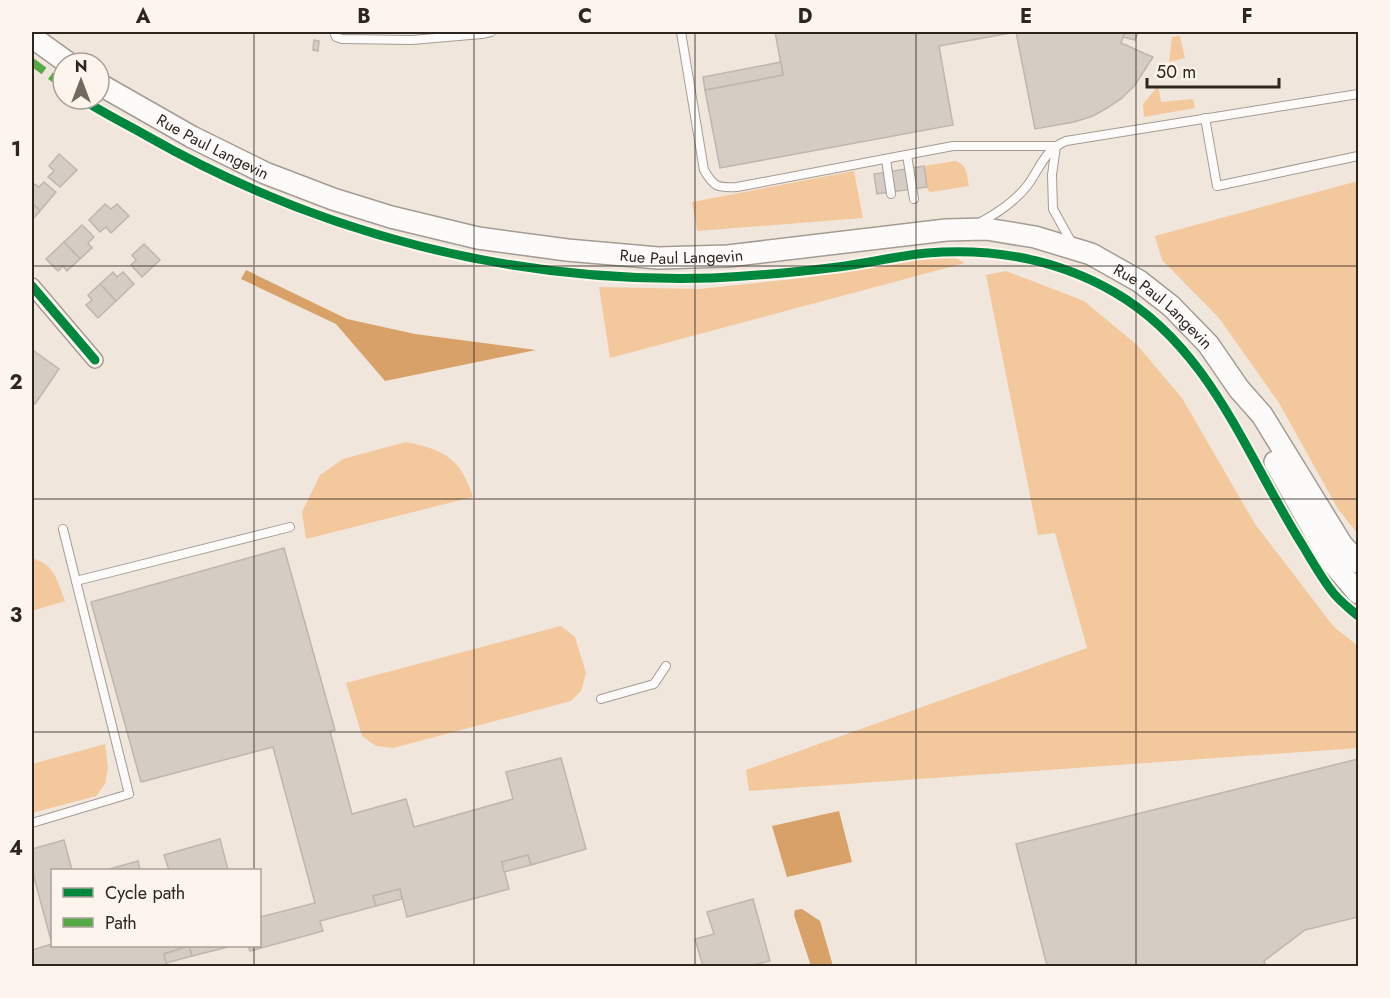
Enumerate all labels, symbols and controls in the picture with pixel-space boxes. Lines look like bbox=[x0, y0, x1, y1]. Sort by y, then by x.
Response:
text: A bbox=[135, 2, 151, 31]
text: B bbox=[357, 2, 371, 31]
text: C bbox=[578, 2, 592, 31]
text: D bbox=[798, 2, 812, 31]
text: E bbox=[1020, 2, 1032, 31]
text: F bbox=[1241, 2, 1253, 31]
north arrow bbox=[51, 51, 111, 111]
scale bar bbox=[1147, 51, 1279, 89]
text: N bbox=[75, 55, 87, 78]
text: 50 m bbox=[1156, 59, 1196, 85]
street label: Rue Paul Langevin bbox=[153, 108, 273, 185]
text: 1 bbox=[11, 135, 21, 164]
street label: Rue Paul Langevin bbox=[619, 243, 744, 270]
street label: Rue Paul Langevin bbox=[1110, 258, 1218, 354]
text: 2 bbox=[9, 368, 23, 397]
text: 3 bbox=[10, 601, 22, 630]
text: 4 bbox=[9, 834, 23, 863]
legend bbox=[51, 869, 261, 947]
text: Cycle path bbox=[105, 880, 185, 906]
text: Path bbox=[105, 910, 137, 936]

